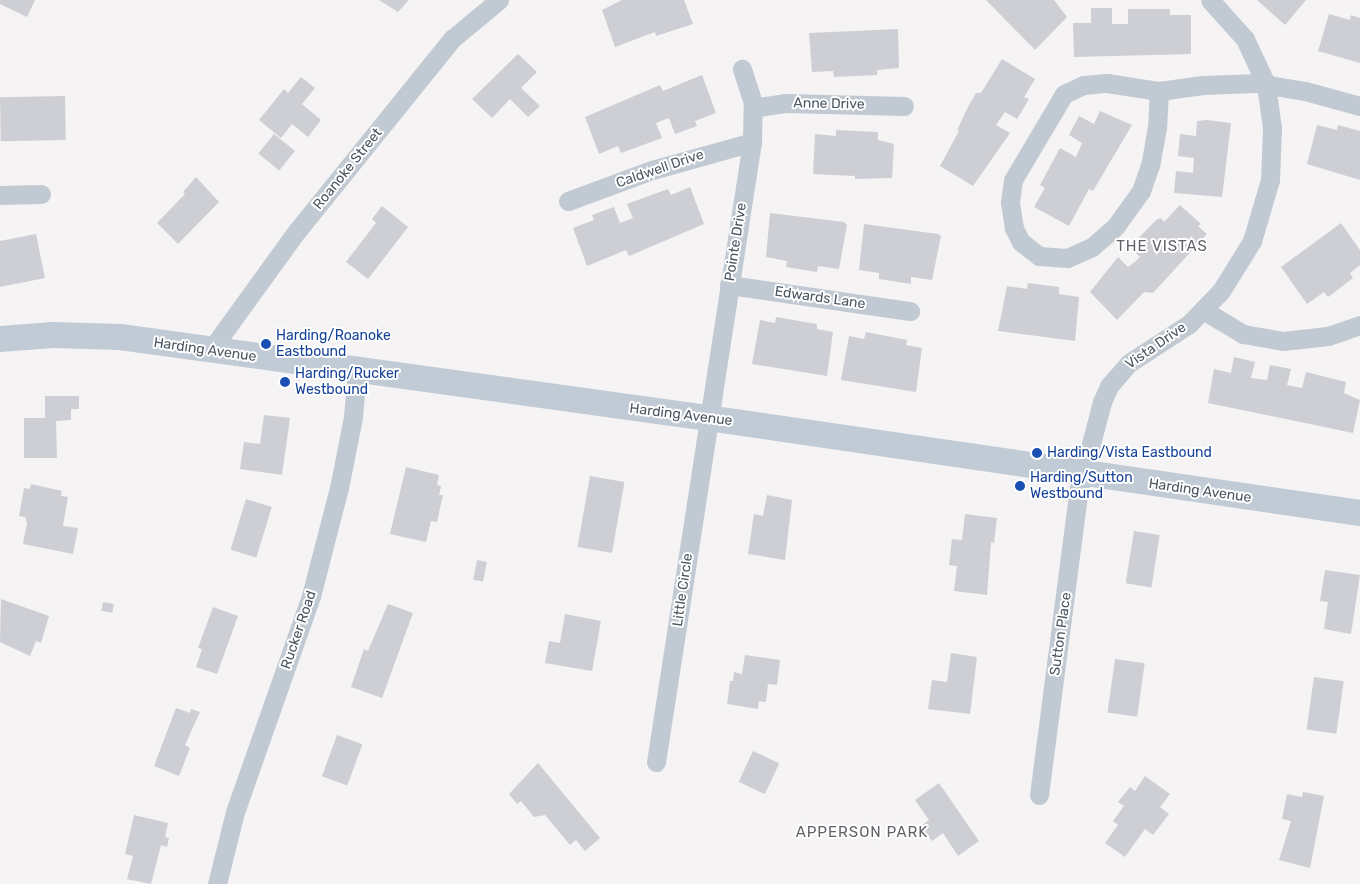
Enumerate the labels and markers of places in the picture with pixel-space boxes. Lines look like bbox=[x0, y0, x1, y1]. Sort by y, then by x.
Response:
place label: Harding/Roanoke Eastbound bbox=[276, 328, 391, 361]
marker: Harding/Roanoke Eastbound bbox=[260, 338, 272, 350]
place label: Harding/Rucker Westbound bbox=[295, 366, 399, 398]
marker: Harding/Rucker Westbound bbox=[279, 376, 291, 388]
place label: Harding/Vista Eastbound bbox=[1047, 445, 1212, 461]
marker: Harding/Vista Eastbound bbox=[1031, 447, 1043, 459]
place label: Harding/Sutton Westbound bbox=[1030, 470, 1133, 502]
marker: Harding/Sutton Westbound bbox=[1014, 480, 1026, 492]

